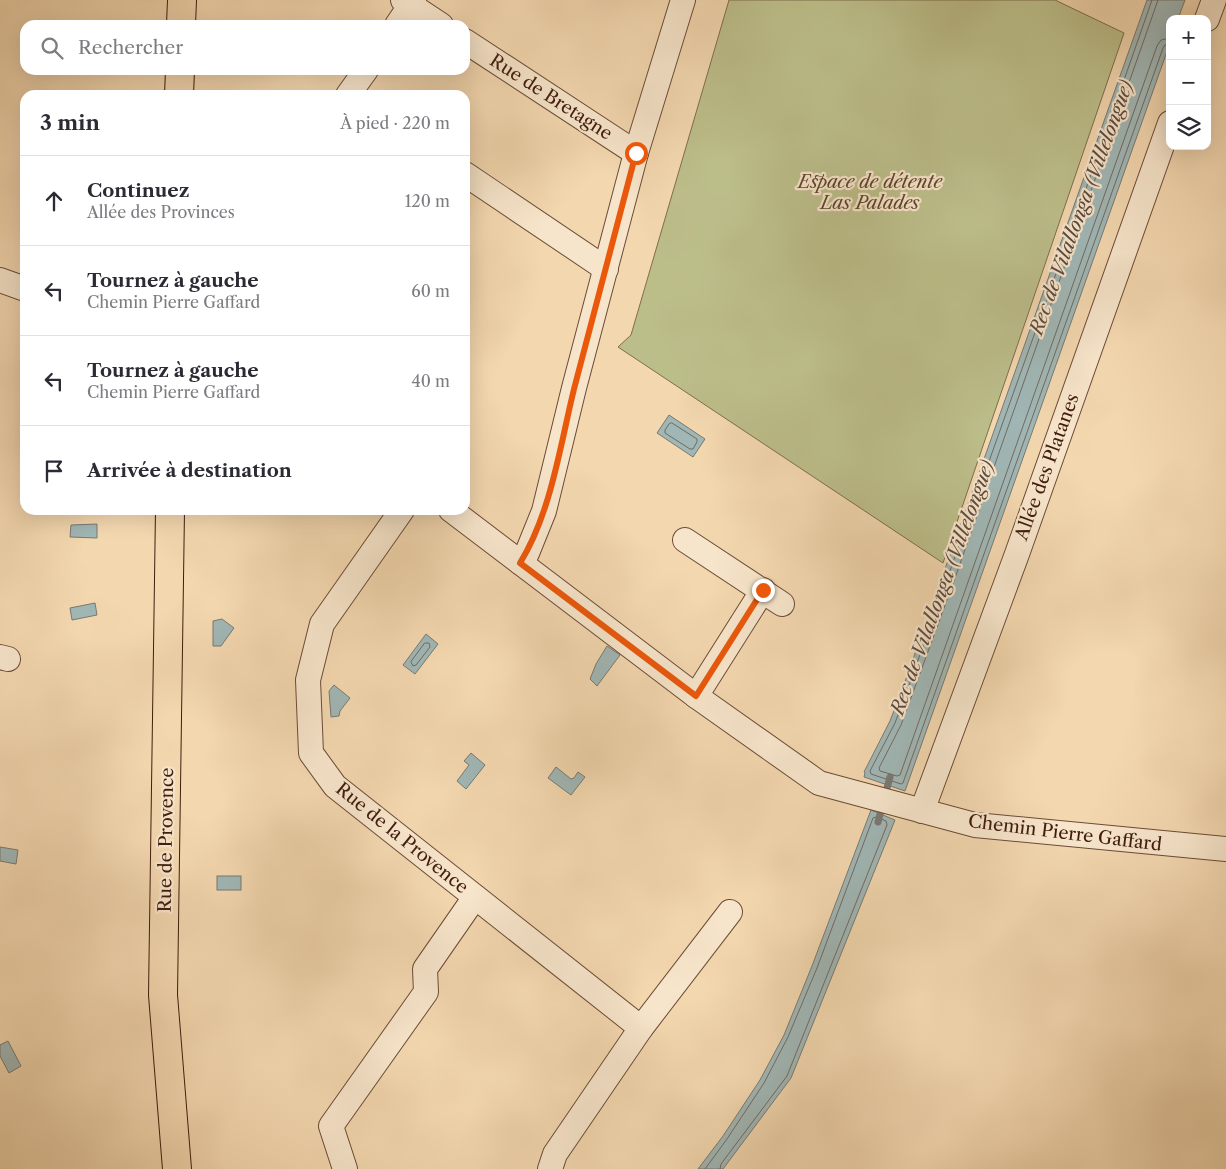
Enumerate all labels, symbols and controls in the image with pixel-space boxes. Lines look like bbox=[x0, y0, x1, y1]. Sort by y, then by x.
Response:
map controls bbox=[1166, 15, 1211, 150]
button: + bbox=[1166, 15, 1211, 60]
search box bbox=[20, 20, 470, 75]
icon: search bbox=[38, 34, 66, 62]
text: Rechercher bbox=[78, 36, 183, 59]
street label: Rue de Bretagne bbox=[486, 49, 616, 145]
button: − bbox=[1166, 60, 1211, 105]
water label: Rec de Vilallonga (Villelongue) bbox=[1024, 77, 1138, 340]
button: layers bbox=[1166, 105, 1211, 150]
text: 3 min bbox=[40, 110, 100, 135]
text: À pied · 220 m bbox=[340, 113, 450, 133]
route start bbox=[625, 142, 648, 165]
park label: Espace de détente Las Palades bbox=[796, 171, 943, 214]
text: Continuez bbox=[87, 179, 189, 202]
icon: ahead bbox=[40, 187, 68, 215]
text: 120 m bbox=[405, 191, 450, 211]
text: Allée des Provinces bbox=[87, 202, 235, 222]
text: Tournez à gauche bbox=[87, 269, 259, 292]
icon: left bbox=[40, 277, 68, 305]
text: 60 m bbox=[411, 281, 450, 301]
text: Chemin Pierre Gaffard bbox=[87, 292, 260, 312]
text: Tournez à gauche bbox=[87, 359, 259, 382]
icon: left bbox=[40, 367, 68, 395]
text: 40 m bbox=[411, 371, 450, 391]
text: Chemin Pierre Gaffard bbox=[87, 382, 260, 402]
street label: Allée des Platanes bbox=[1010, 391, 1084, 544]
icon: arrive bbox=[40, 457, 68, 485]
water label: Rec de Vilallonga (Villelongue) bbox=[885, 457, 999, 720]
text: Arrivée à destination bbox=[87, 459, 292, 482]
route end bbox=[752, 579, 775, 602]
street label: Rue de Provence bbox=[154, 767, 178, 913]
street label: Rue de la Provence bbox=[331, 778, 473, 898]
street label: Chemin Pierre Gaffard bbox=[967, 810, 1163, 856]

